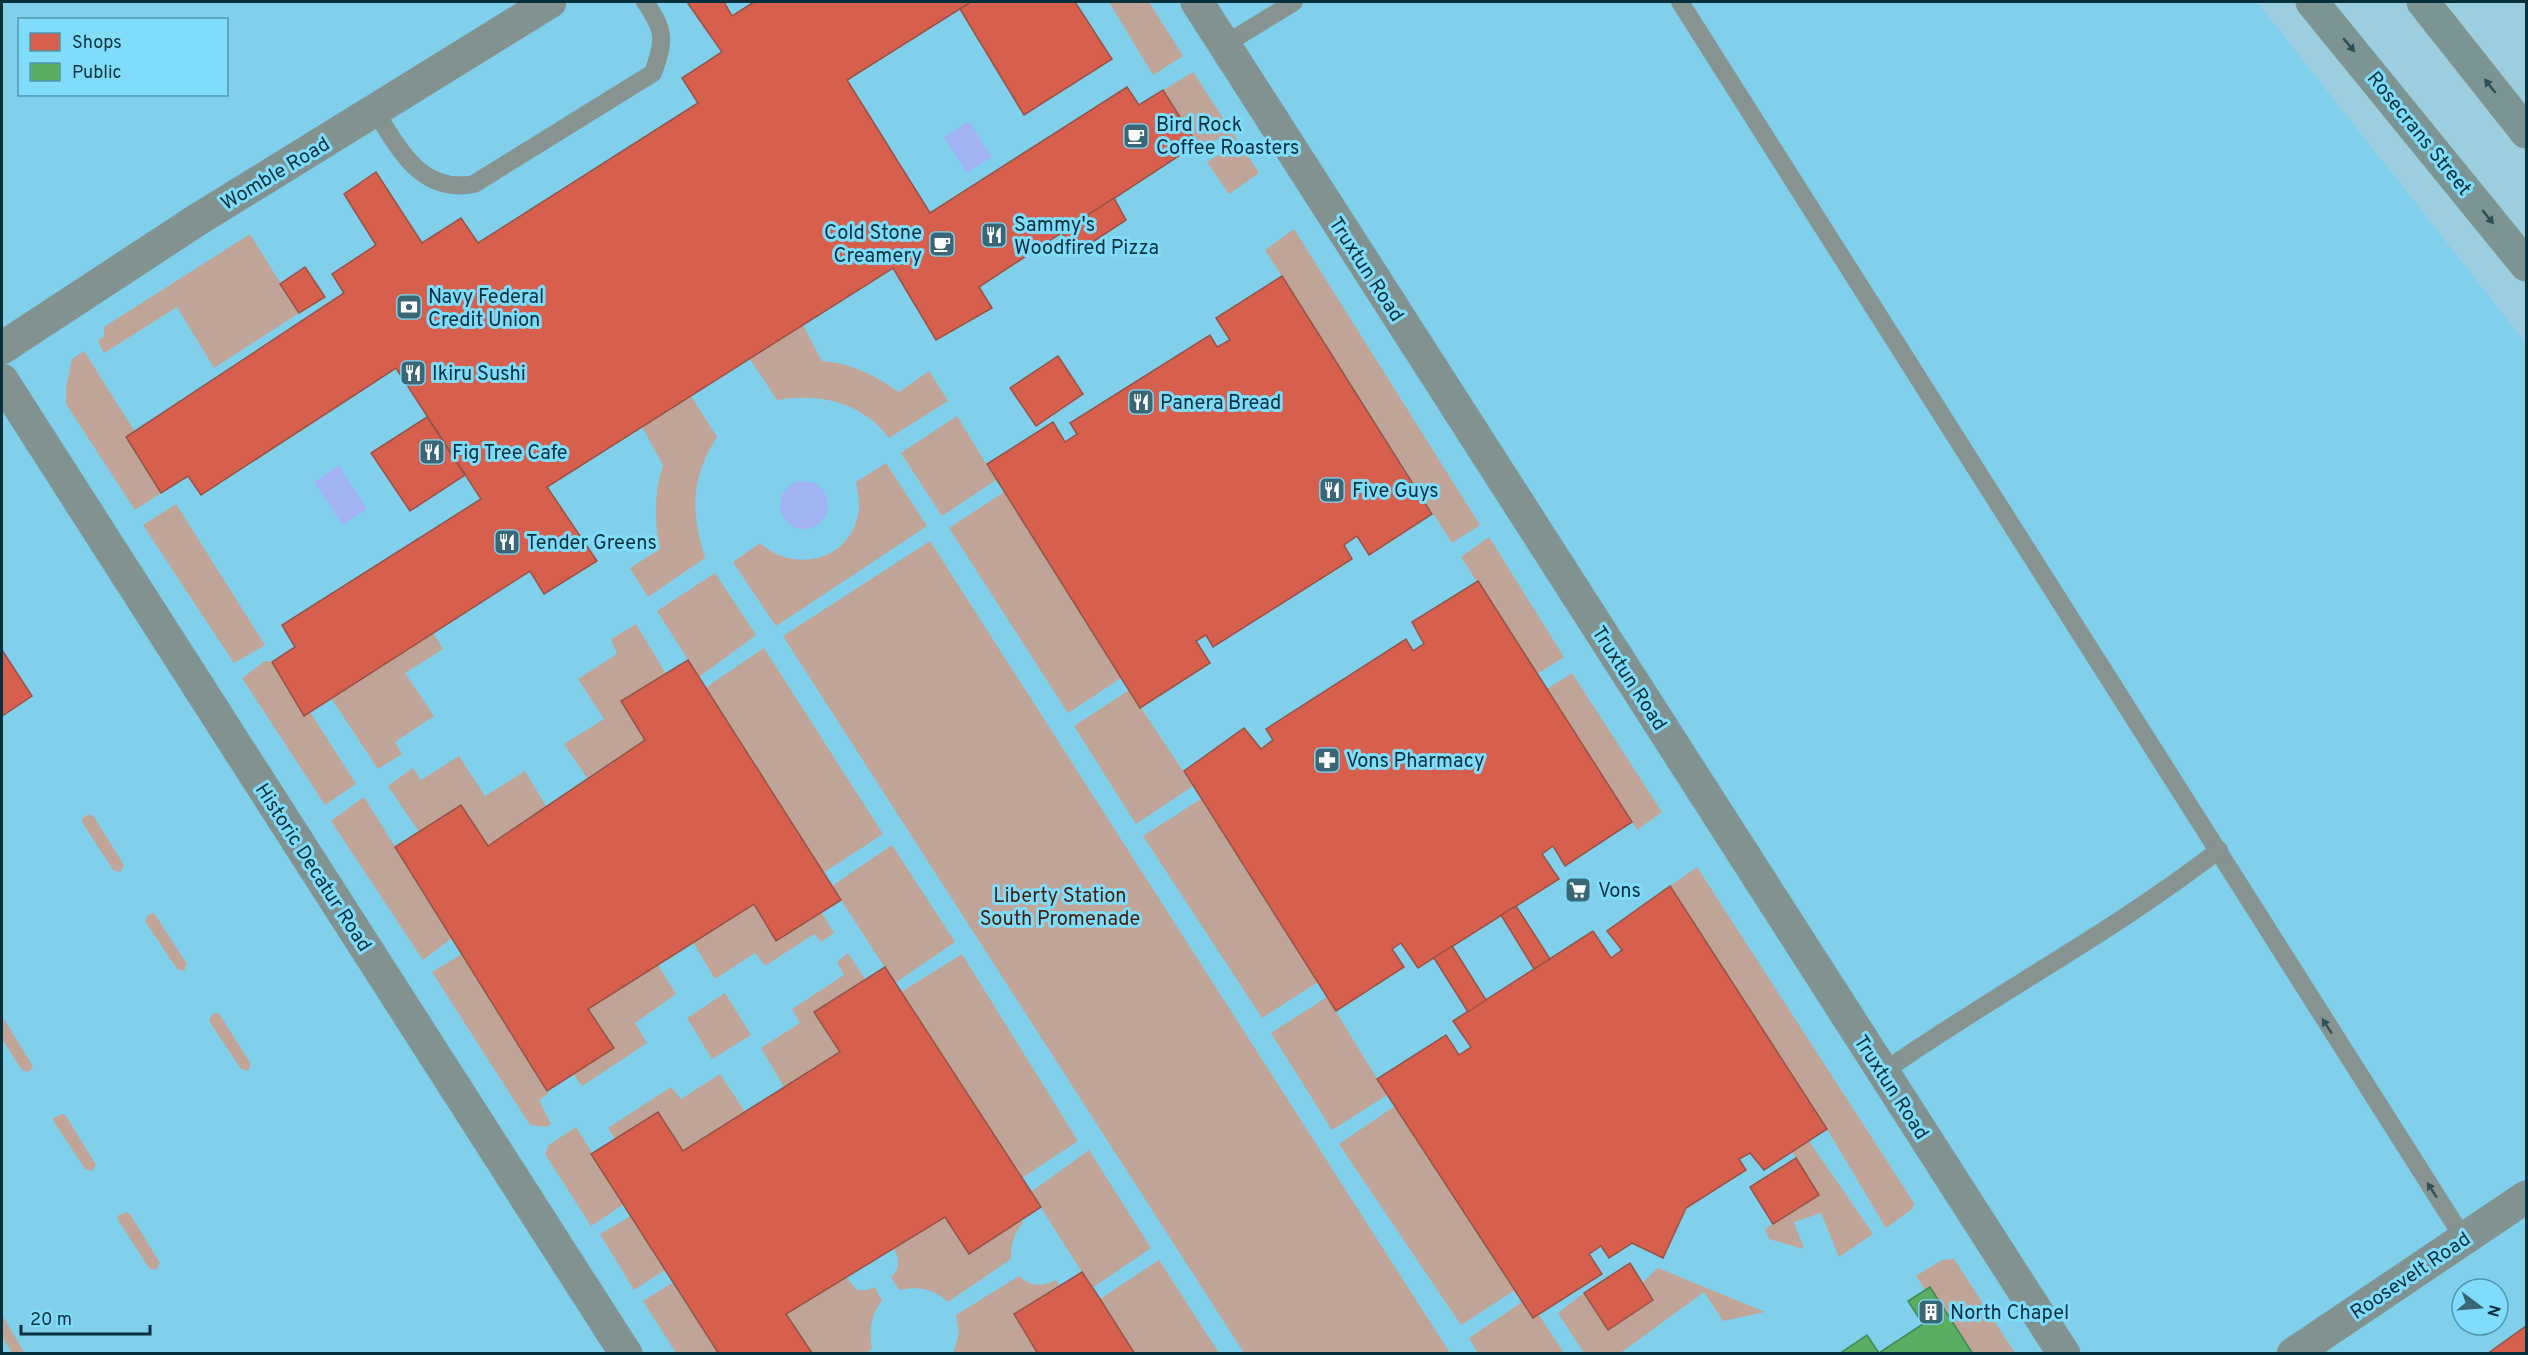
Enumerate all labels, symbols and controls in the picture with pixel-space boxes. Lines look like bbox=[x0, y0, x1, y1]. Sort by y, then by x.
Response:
legend bbox=[18, 18, 228, 96]
text: Shops bbox=[72, 32, 122, 55]
one-way arrow bbox=[2342, 37, 2355, 52]
text: Public bbox=[72, 62, 122, 85]
street label: Rosecrans Street bbox=[2360, 67, 2477, 202]
one-way arrow bbox=[2484, 78, 2497, 94]
place label: Bird Rock Coffee Roasters bbox=[1156, 113, 1299, 162]
cafe icon: Bird Rock Coffee Roasters bbox=[1121, 121, 1151, 151]
street label: Womble Road bbox=[217, 132, 335, 217]
one-way arrow bbox=[2481, 209, 2494, 225]
place label: Sammy's Woodfired Pizza bbox=[1014, 213, 1159, 262]
street label: Truxtun Road bbox=[1322, 213, 1409, 327]
restaurant icon: Sammy's Woodfired Pizza bbox=[979, 220, 1009, 250]
place label: Cold Stone Creamery bbox=[824, 221, 922, 270]
cafe icon: Cold Stone Creamery bbox=[927, 229, 957, 259]
place label: Navy Federal Credit Union bbox=[428, 285, 544, 334]
bank icon: Navy Federal Credit Union bbox=[394, 292, 424, 322]
restaurant icon: Ikiru Sushi bbox=[398, 358, 428, 388]
place label: Ikiru Sushi bbox=[432, 362, 526, 388]
restaurant icon: Panera Bread bbox=[1126, 387, 1156, 417]
place label: Panera Bread bbox=[1160, 391, 1281, 417]
restaurant icon: Fig Tree Cafe bbox=[417, 437, 447, 467]
place label: Fig Tree Cafe bbox=[452, 441, 568, 467]
restaurant icon: Five Guys bbox=[1317, 475, 1347, 505]
place label: Five Guys bbox=[1352, 479, 1439, 505]
restaurant icon: Tender Greens bbox=[492, 527, 522, 557]
place label: Tender Greens bbox=[526, 531, 657, 557]
street label: Truxtun Road bbox=[1585, 622, 1672, 736]
pharmacy icon: Vons Pharmacy bbox=[1312, 745, 1342, 775]
place label: Vons Pharmacy bbox=[1346, 749, 1485, 775]
street label: Historic Decatur Road bbox=[248, 779, 377, 957]
supermarket icon: Vons bbox=[1563, 875, 1593, 905]
place label: Vons bbox=[1598, 879, 1641, 905]
park label: Liberty Station South Promenade bbox=[980, 884, 1140, 933]
one-way arrow bbox=[2322, 1018, 2333, 1034]
street label: Truxtun Road bbox=[1847, 1031, 1934, 1145]
one-way arrow bbox=[2427, 1182, 2438, 1198]
street label: Roosevelt Road bbox=[2346, 1227, 2476, 1326]
north arrow bbox=[2450, 1277, 2510, 1337]
building icon: North Chapel bbox=[1916, 1297, 1946, 1327]
scale bar bbox=[21, 1298, 150, 1336]
place label: North Chapel bbox=[1950, 1301, 2069, 1327]
text: N bbox=[2481, 1302, 2504, 1319]
text: 20 m bbox=[30, 1309, 72, 1332]

